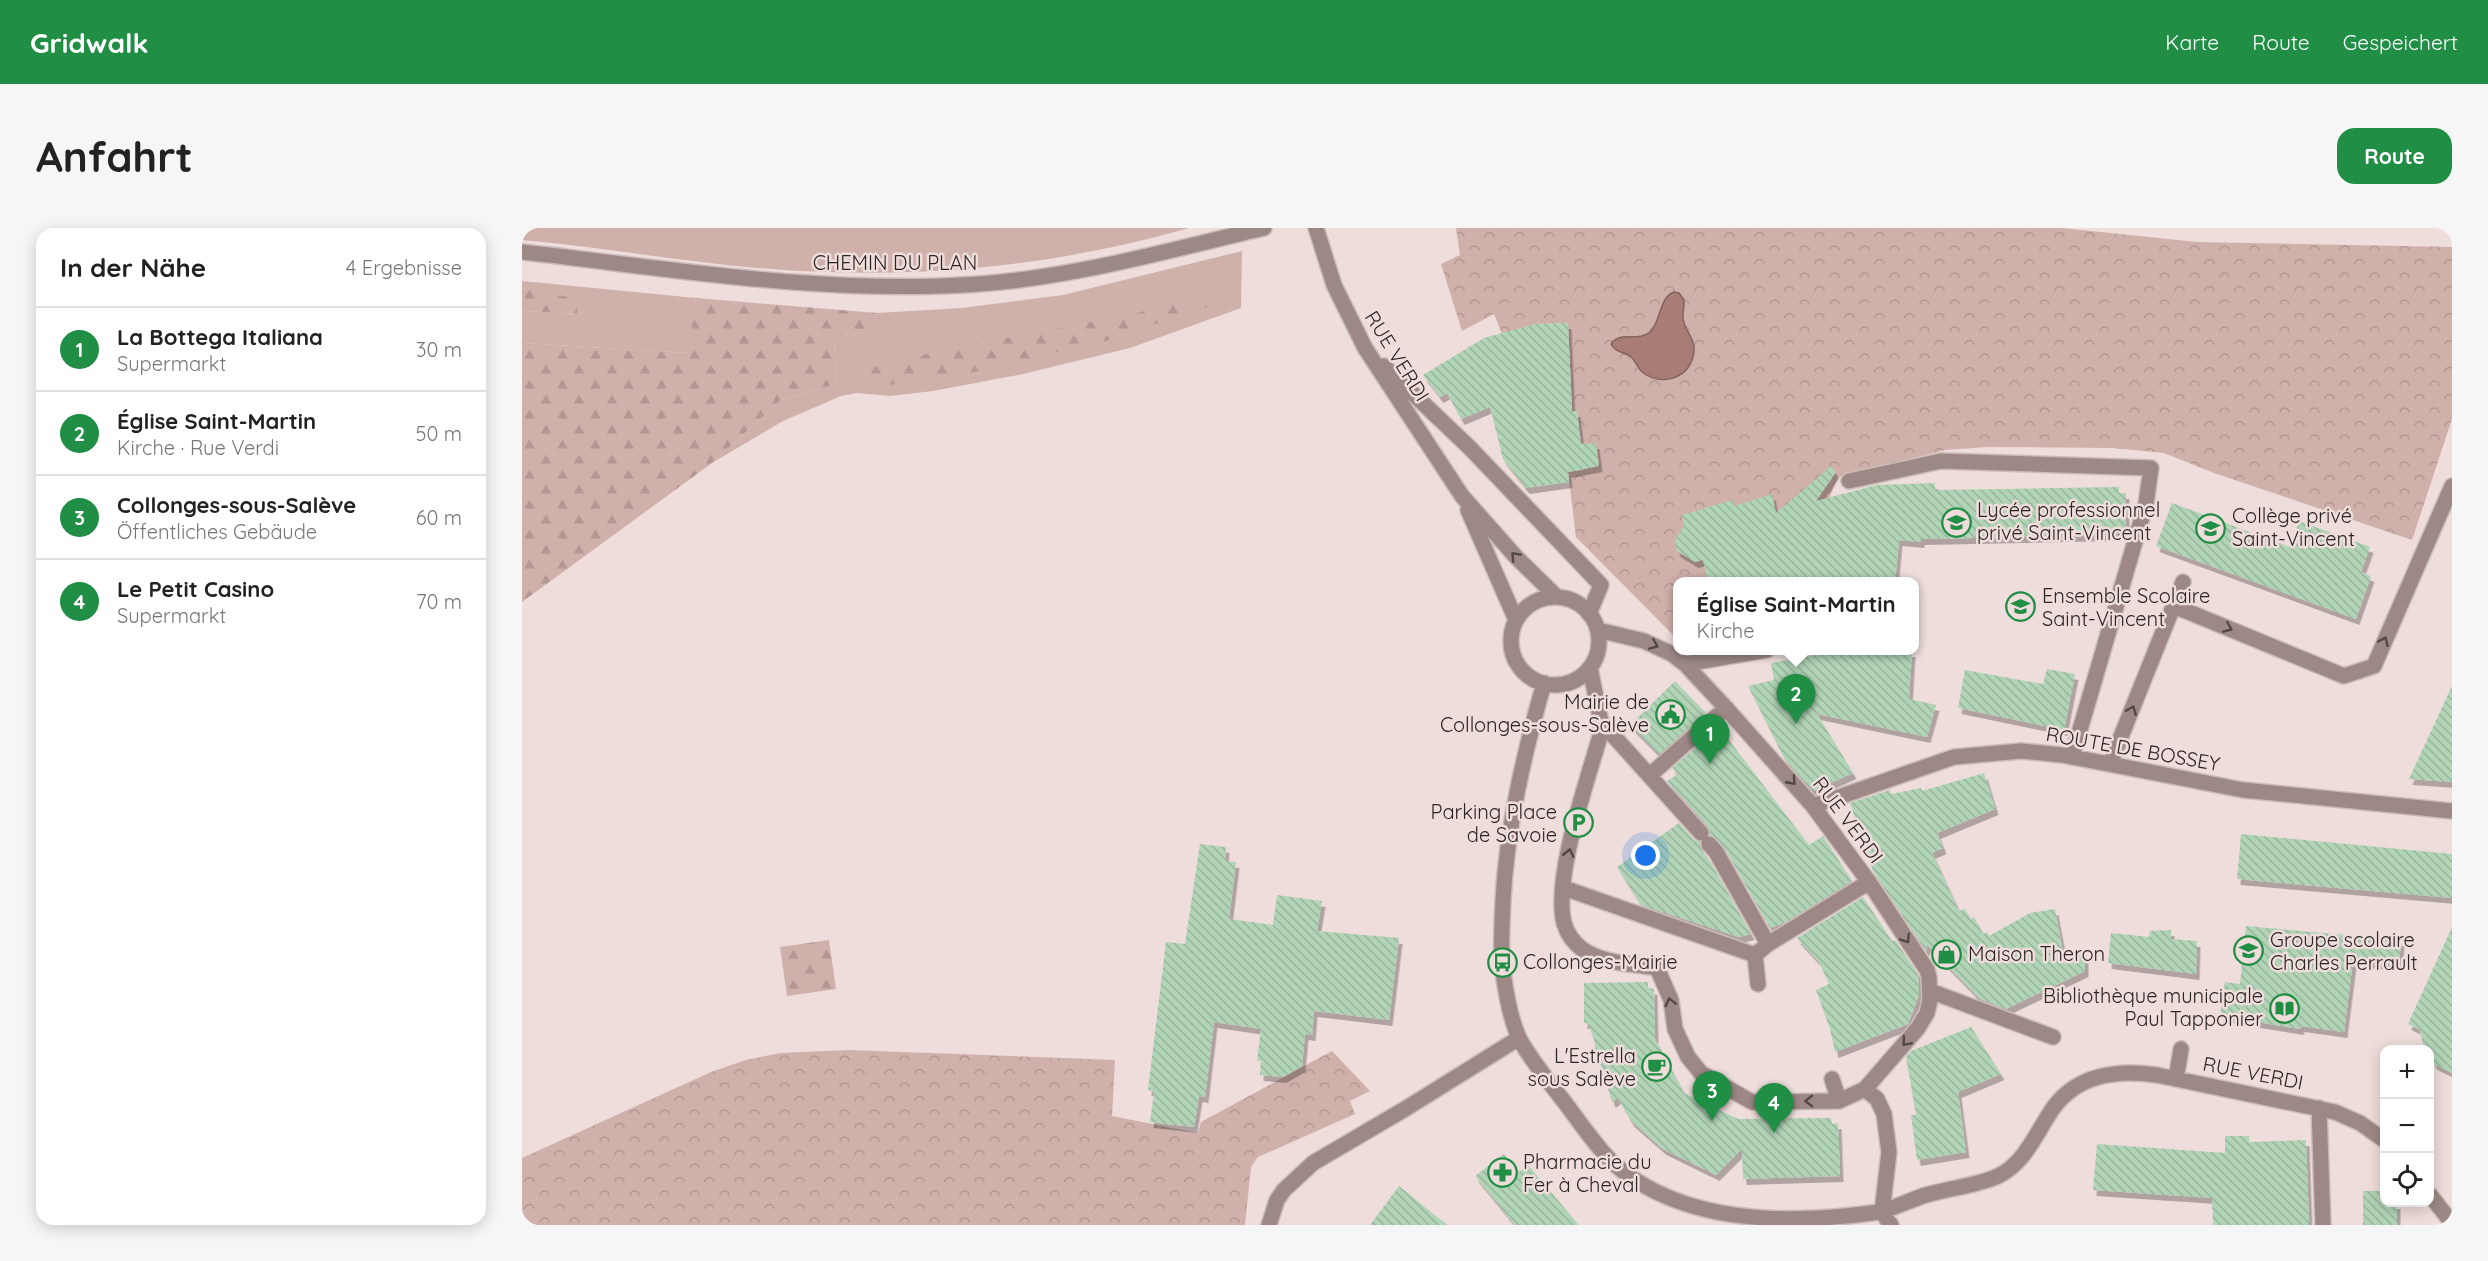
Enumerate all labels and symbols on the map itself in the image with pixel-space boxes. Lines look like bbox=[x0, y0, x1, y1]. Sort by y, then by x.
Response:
street label: CHEMIN DU PLAN bbox=[813, 250, 977, 275]
street label: RUE VERDI bbox=[1360, 306, 1435, 406]
place label: Lycée professionnel privé Saint-Vincent bbox=[1977, 497, 2160, 545]
place label: Collège privé Saint-Vincent bbox=[2232, 503, 2355, 551]
school or university icon: Lycée professionnel privé Saint-Vincent bbox=[1940, 506, 1972, 538]
school or university icon: Collège privé Saint-Vincent bbox=[2195, 512, 2227, 544]
one-way arrow bbox=[1511, 552, 1522, 562]
place label: Ensemble Scolaire Saint-Vincent bbox=[2042, 583, 2210, 631]
school or university icon: Ensemble Scolaire Saint-Vincent bbox=[2005, 591, 2037, 623]
one-way arrow bbox=[2222, 621, 2233, 633]
one-way arrow bbox=[2377, 636, 2389, 647]
one-way arrow bbox=[1648, 638, 1659, 650]
pin: 2 bbox=[1776, 674, 1816, 724]
place label: Mairie de Collonges-sous-Salève bbox=[1440, 689, 1649, 737]
public building icon: Mairie de Collonges-sous-Salève bbox=[1654, 698, 1686, 730]
one-way arrow bbox=[2125, 706, 2137, 717]
pin: 1 bbox=[1690, 714, 1730, 764]
street label: ROUTE DE BOSSEY bbox=[2044, 721, 2222, 776]
street label: RUE VERDI bbox=[1808, 772, 1889, 868]
one-way arrow bbox=[1785, 775, 1796, 785]
place label: Parking Place de Savoie bbox=[1431, 799, 1557, 847]
parking icon: Parking Place de Savoie bbox=[1562, 807, 1594, 839]
your location bbox=[1631, 841, 1660, 870]
one-way arrow bbox=[1562, 848, 1575, 858]
place label: Groupe scolaire Charles Perrault bbox=[2270, 927, 2418, 975]
one-way arrow bbox=[1899, 933, 1911, 943]
school or university icon: Groupe scolaire Charles Perrault bbox=[2233, 935, 2265, 967]
shop icon: Maison Theron bbox=[1931, 938, 1963, 970]
place label: Maison Theron bbox=[1968, 941, 2105, 966]
bus stop icon: Collonges-Mairie bbox=[1486, 946, 1518, 978]
place label: Collonges-Mairie bbox=[1523, 949, 1678, 974]
place label: Bibliothèque municipale Paul Tapponier bbox=[2043, 983, 2263, 1031]
library icon: Bibliothèque municipale Paul Tapponier bbox=[2268, 992, 2300, 1024]
one-way arrow bbox=[1664, 997, 1677, 1007]
one-way arrow bbox=[1902, 1035, 1913, 1046]
place label: L'Estrella sous Salève bbox=[1528, 1043, 1636, 1091]
cafe icon: L'Estrella sous Salève bbox=[1641, 1051, 1673, 1083]
street label: RUE VERDI bbox=[2201, 1051, 2305, 1094]
pin: 3 bbox=[1692, 1072, 1732, 1121]
pin: 4 bbox=[1754, 1084, 1794, 1133]
one-way arrow bbox=[1805, 1095, 1814, 1107]
place label: Pharmacie du Fer à Cheval bbox=[1523, 1149, 1652, 1197]
pharmacy icon: Pharmacie du Fer à Cheval bbox=[1486, 1157, 1518, 1189]

